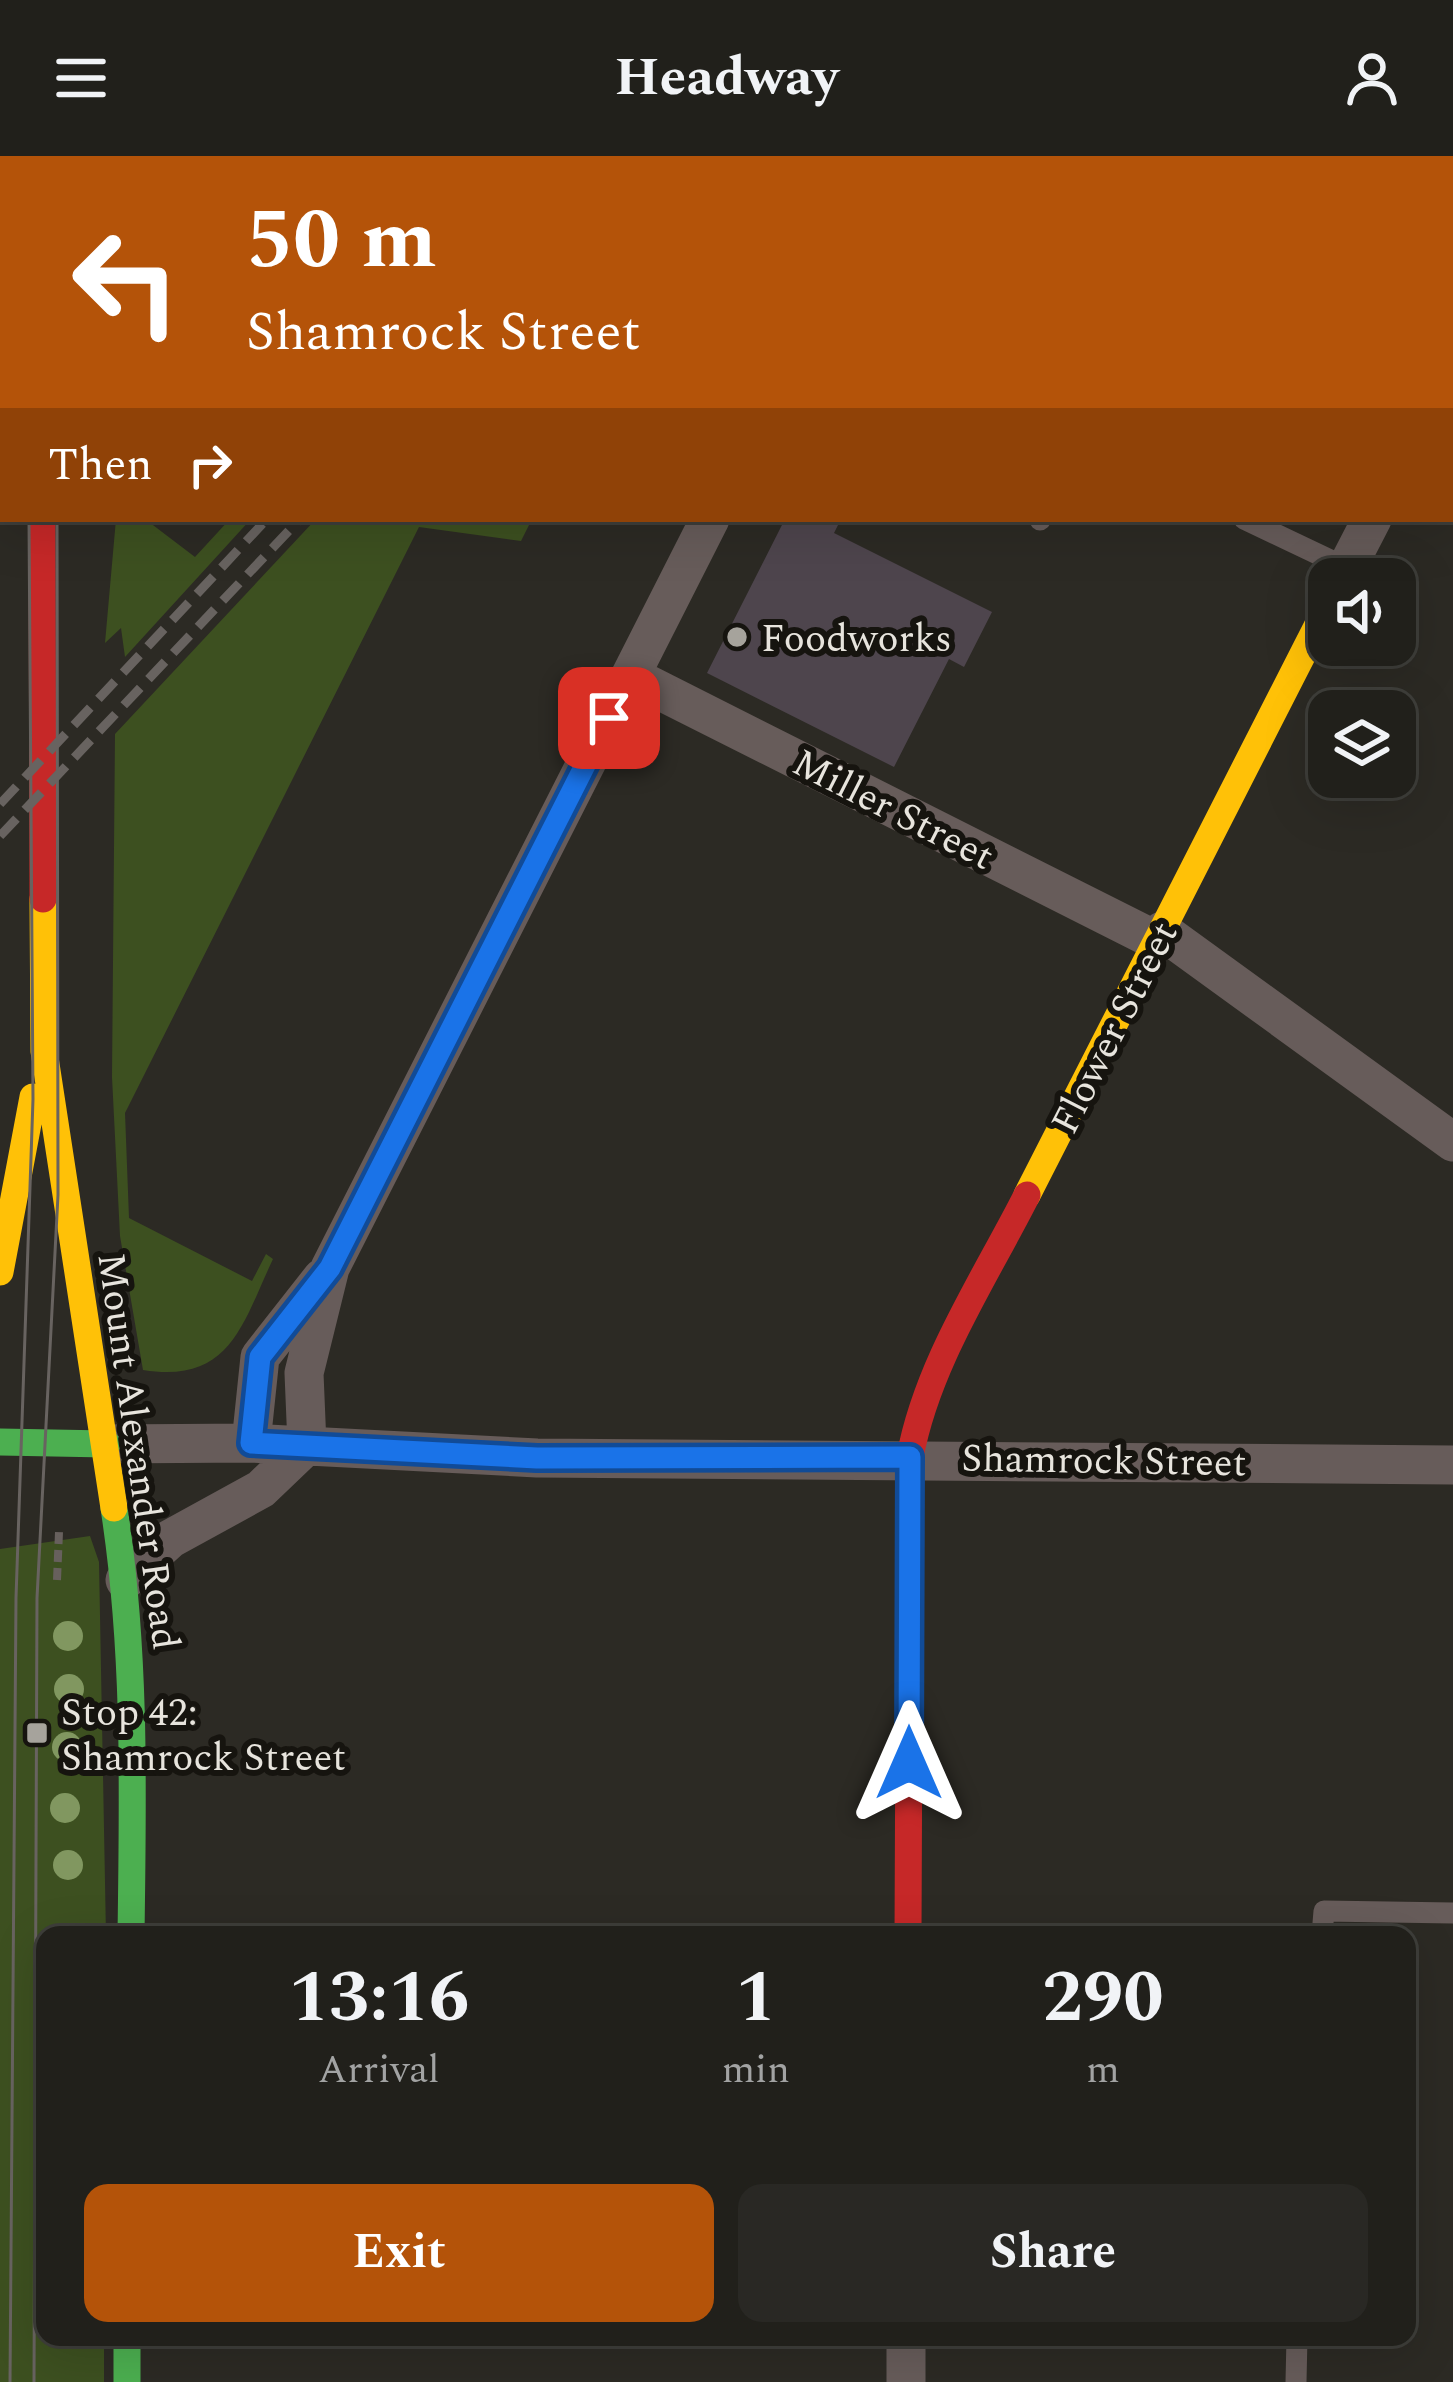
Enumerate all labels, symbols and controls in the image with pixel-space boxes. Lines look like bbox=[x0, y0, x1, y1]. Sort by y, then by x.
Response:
text: Headway bbox=[614, 37, 839, 119]
icon: menu bbox=[48, 45, 114, 111]
icon: person bbox=[1339, 45, 1405, 111]
text: 50 m bbox=[246, 177, 437, 305]
icon: left bbox=[48, 204, 204, 360]
text: Shamrock Street bbox=[246, 292, 641, 374]
text: Then bbox=[48, 431, 153, 500]
icon: right bbox=[177, 432, 243, 498]
map controls bbox=[1308, 558, 1416, 798]
button: sound bbox=[1308, 558, 1416, 666]
place label: Foodworks bbox=[761, 610, 952, 669]
marker: Foodworks bbox=[724, 624, 750, 650]
pin bbox=[558, 667, 660, 769]
icon: arrive bbox=[576, 685, 642, 751]
button: layers bbox=[1308, 690, 1416, 798]
street label: Miller Street bbox=[782, 734, 1004, 886]
street label: Flower Street bbox=[1036, 912, 1194, 1145]
street label: Mount Alexander Road bbox=[80, 1249, 195, 1654]
street label: Shamrock Street bbox=[961, 1430, 1247, 1493]
place label: Stop 42: Shamrock Street bbox=[61, 1684, 346, 1788]
position arrow bbox=[846, 1700, 972, 1826]
marker: Stop 42: Shamrock Street bbox=[24, 1720, 50, 1746]
text: 13:16 bbox=[288, 1944, 469, 2053]
text: 1 bbox=[736, 1944, 776, 2053]
text: 290 bbox=[1042, 1944, 1164, 2053]
text: Arrival bbox=[318, 2041, 440, 2100]
text: min bbox=[722, 2041, 790, 2100]
text: m bbox=[1086, 2041, 1120, 2100]
button: Exit bbox=[84, 2184, 714, 2322]
button: Share bbox=[738, 2184, 1368, 2322]

